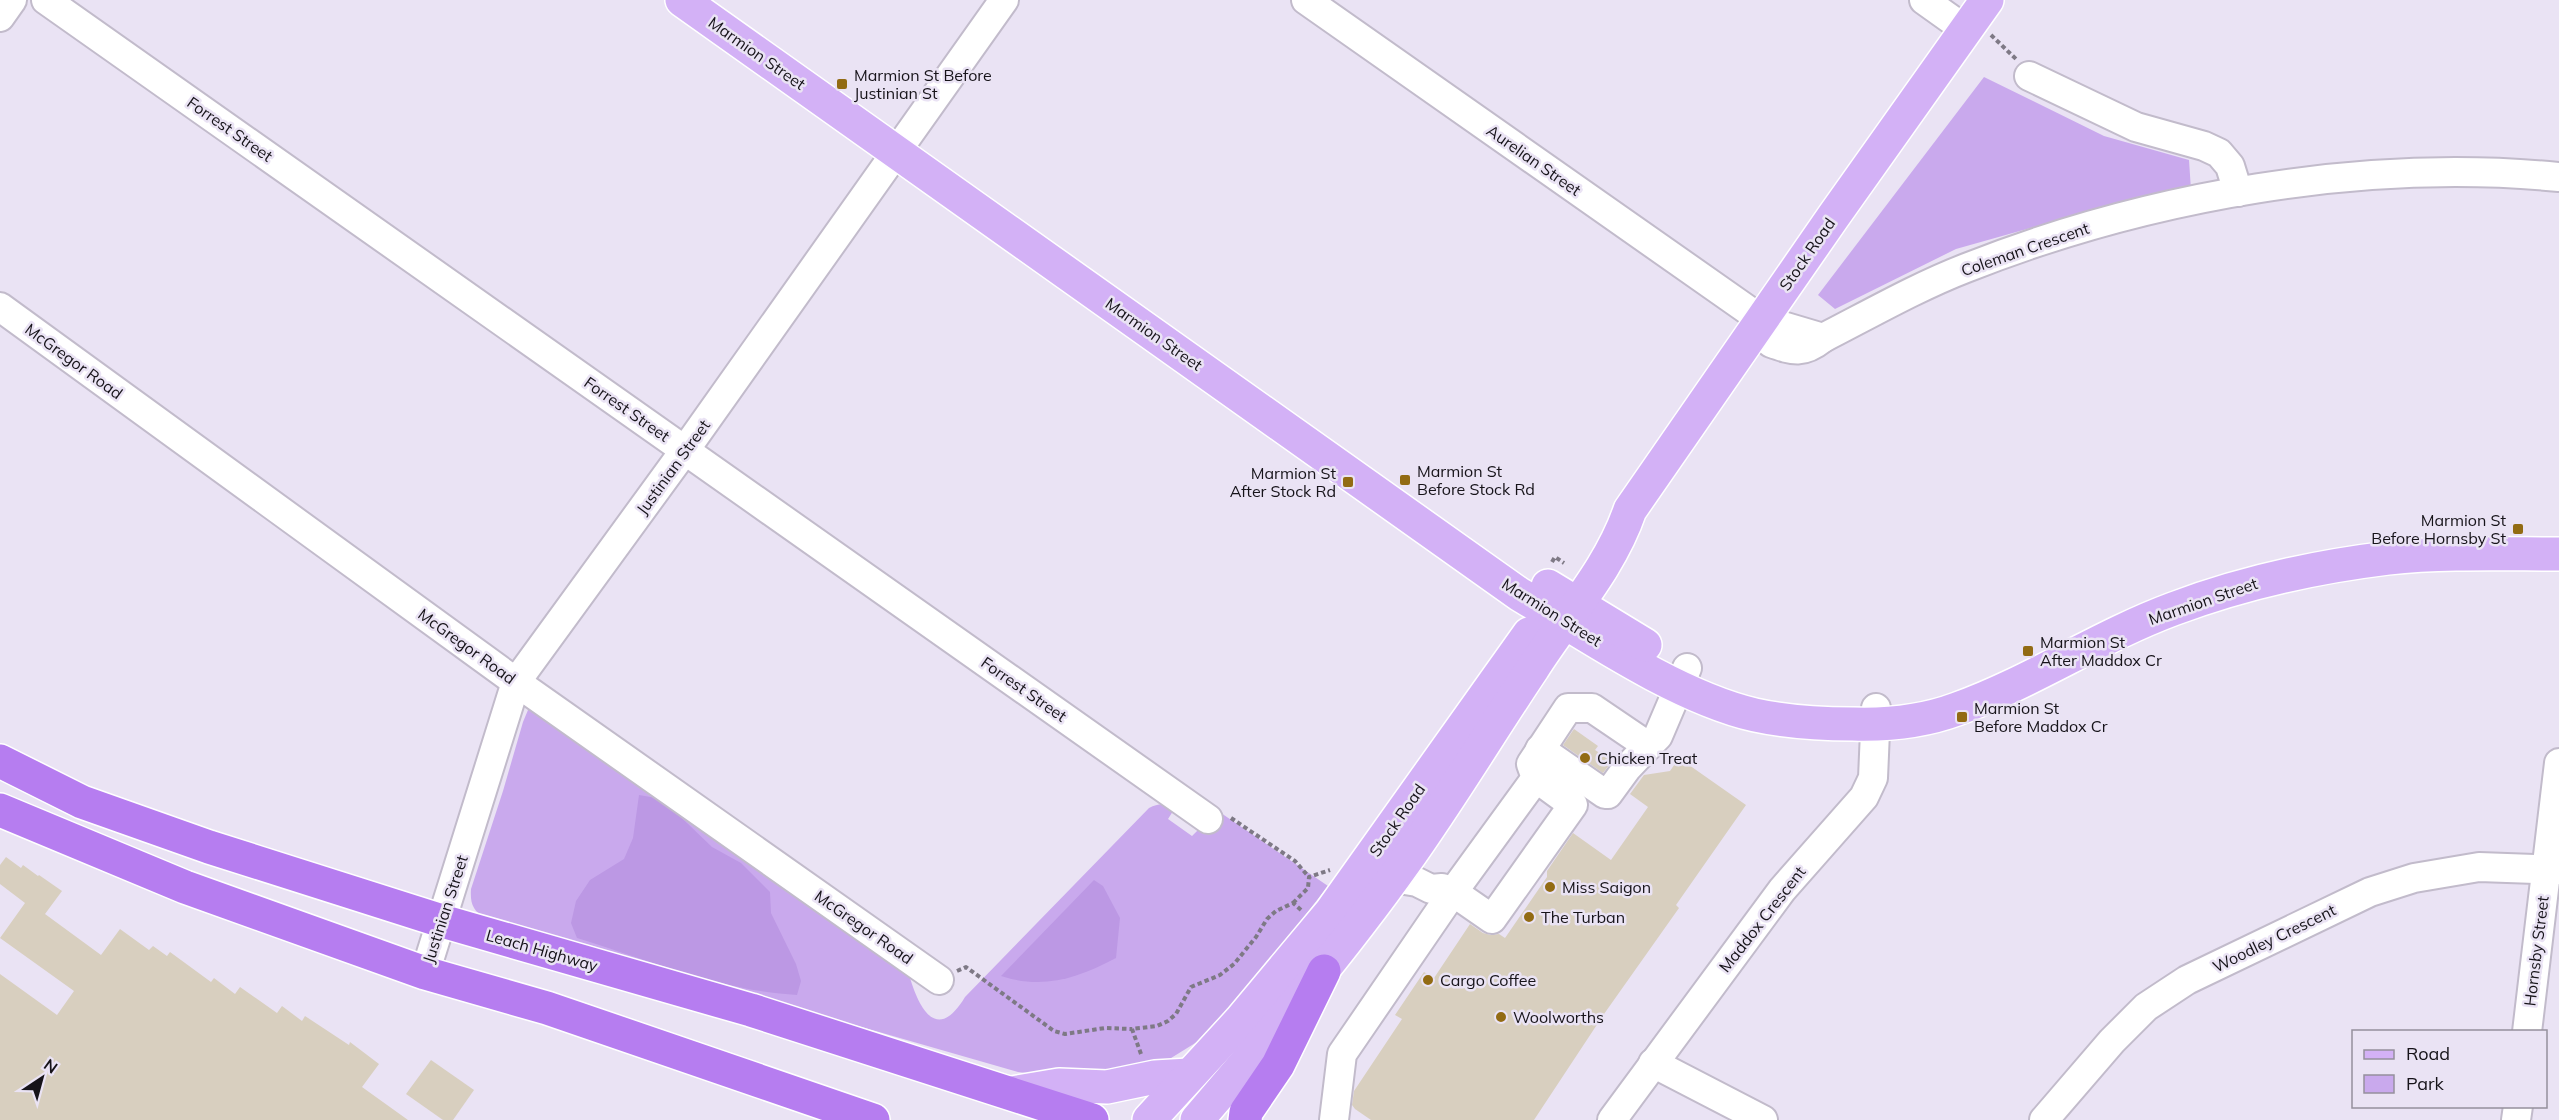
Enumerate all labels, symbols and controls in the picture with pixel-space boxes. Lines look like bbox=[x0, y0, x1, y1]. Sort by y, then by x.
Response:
street label: Marmion Street bbox=[705, 12, 810, 94]
place label: Marmion St Before Justinian St bbox=[854, 65, 992, 103]
marker: Marmion St Before Justinian St bbox=[835, 77, 849, 91]
street label: Forrest Street bbox=[183, 92, 277, 166]
street label: Aurelian Street bbox=[1483, 120, 1585, 200]
street label: Stock Road bbox=[1775, 214, 1839, 294]
street label: Coleman Crescent bbox=[1958, 218, 2092, 280]
street label: Marmion Street bbox=[1102, 293, 1207, 375]
street label: McGregor Road bbox=[21, 319, 127, 403]
street label: Forrest Street bbox=[580, 372, 674, 446]
street label: Justinian Street bbox=[632, 415, 714, 518]
place label: Marmion St Before Stock Rd bbox=[1417, 461, 1535, 499]
place label: Marmion St After Stock Rd bbox=[1230, 463, 1336, 501]
marker: Marmion St Before Stock Rd bbox=[1398, 473, 1412, 487]
marker: Marmion St After Stock Rd bbox=[1341, 475, 1355, 489]
place label: Marmion St Before Hornsby St bbox=[2371, 510, 2506, 548]
marker: Marmion St Before Hornsby St bbox=[2511, 522, 2525, 536]
street label: Marmion Street bbox=[1498, 573, 1606, 651]
street label: Marmion Street bbox=[2146, 573, 2260, 629]
street label: McGregor Road bbox=[414, 604, 520, 688]
place label: Marmion St After Maddox Cr bbox=[2040, 632, 2162, 670]
marker: Marmion St After Maddox Cr bbox=[2021, 644, 2035, 658]
street label: Forrest Street bbox=[977, 652, 1071, 726]
place label: Marmion St Before Maddox Cr bbox=[1974, 698, 2108, 736]
marker: Marmion St Before Maddox Cr bbox=[1955, 710, 1969, 724]
place label: Chicken Treat bbox=[1597, 748, 1698, 768]
marker: Chicken Treat bbox=[1578, 751, 1592, 765]
street label: Stock Road bbox=[1365, 780, 1429, 860]
street label: Justinian Street bbox=[418, 852, 472, 966]
street label: Maddox Crescent bbox=[1714, 862, 1810, 976]
place label: Miss Saigon bbox=[1562, 877, 1651, 897]
marker: Miss Saigon bbox=[1543, 880, 1557, 894]
street label: McGregor Road bbox=[811, 886, 917, 968]
street label: Hornsby Street bbox=[2519, 894, 2553, 1007]
street label: Woodley Crescent bbox=[2209, 899, 2339, 976]
place label: The Turban bbox=[1541, 907, 1625, 927]
marker: The Turban bbox=[1522, 910, 1536, 924]
street label: Leach Highway bbox=[484, 925, 601, 976]
place label: Cargo Coffee bbox=[1440, 970, 1536, 990]
marker: Cargo Coffee bbox=[1421, 973, 1435, 987]
place label: Woolworths bbox=[1513, 1007, 1604, 1027]
marker: Woolworths bbox=[1494, 1010, 1508, 1024]
legend bbox=[2352, 1030, 2547, 1108]
text: Road bbox=[2406, 1042, 2450, 1065]
north arrow bbox=[12, 1048, 72, 1108]
text: N bbox=[40, 1054, 62, 1078]
text: Park bbox=[2406, 1072, 2445, 1095]

